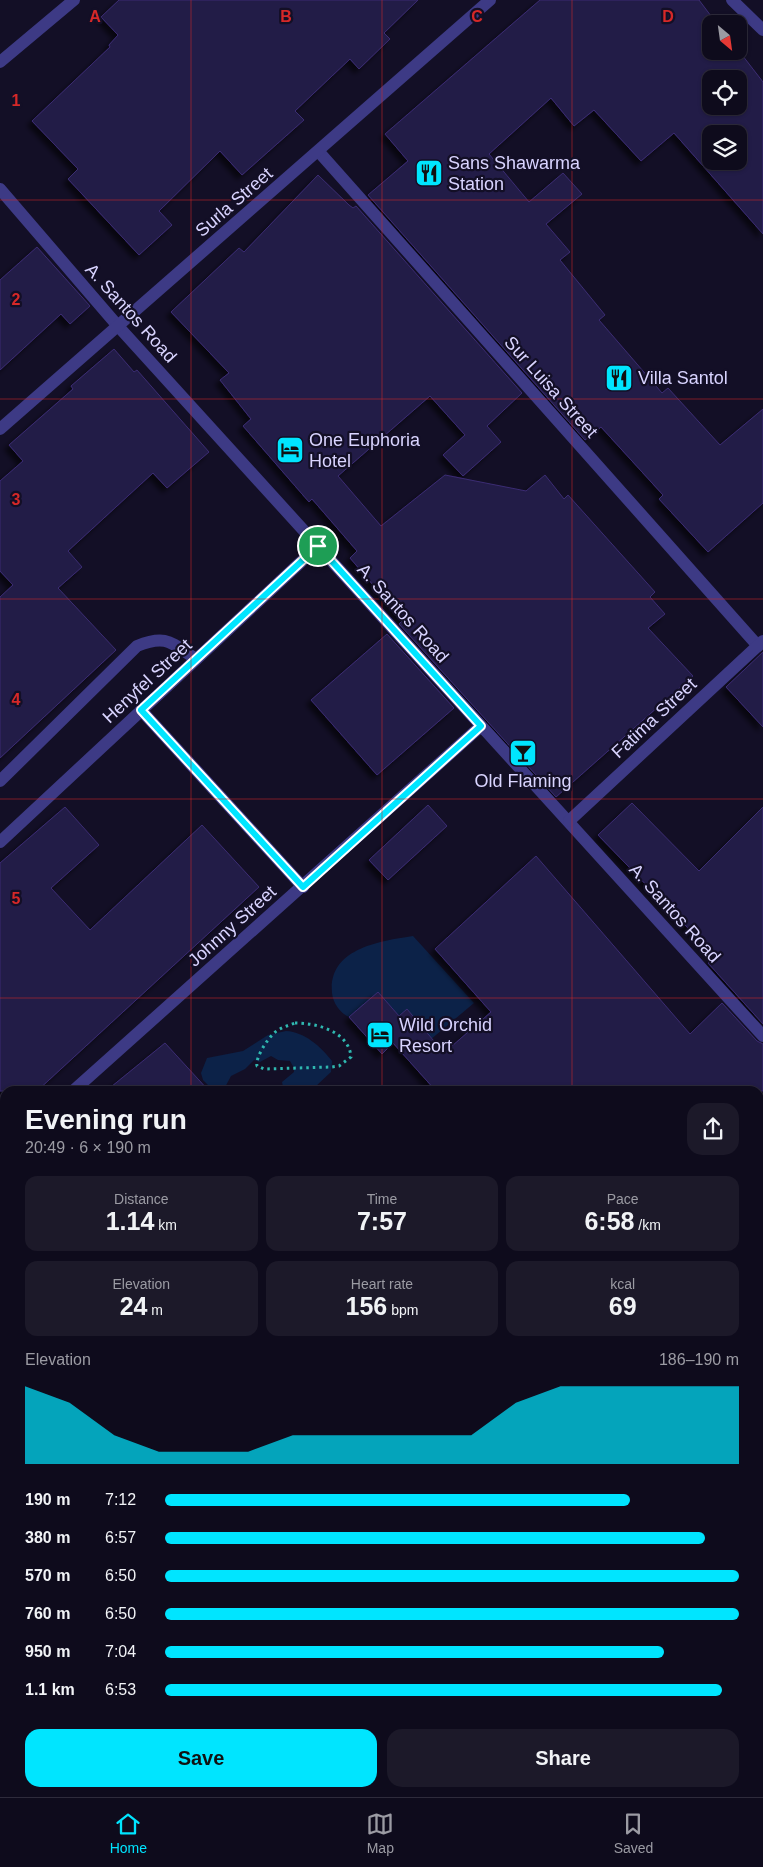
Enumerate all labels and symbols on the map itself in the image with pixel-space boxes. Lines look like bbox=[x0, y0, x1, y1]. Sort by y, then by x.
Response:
text: A bbox=[89, 8, 101, 25]
text: B bbox=[280, 8, 292, 25]
text: C bbox=[471, 8, 483, 25]
text: D bbox=[662, 8, 674, 25]
north arrow bbox=[702, 15, 748, 60]
text: 1 bbox=[12, 92, 21, 109]
place label: Sans Shawarma Station bbox=[448, 153, 581, 194]
restaurant icon: Sans Shawarma Station bbox=[414, 158, 444, 188]
street label: Surla Street bbox=[192, 163, 276, 241]
street label: A. Santos Road bbox=[81, 259, 181, 367]
text: 2 bbox=[12, 291, 21, 308]
street label: Sur Luisa Street bbox=[500, 332, 602, 442]
restaurant icon: Villa Santol bbox=[604, 363, 634, 393]
place label: Villa Santol bbox=[638, 368, 728, 388]
place label: One Euphoria Hotel bbox=[309, 430, 421, 471]
hotel icon: One Euphoria Hotel bbox=[275, 435, 305, 465]
text: 3 bbox=[12, 491, 21, 508]
pin bbox=[297, 525, 339, 567]
street label: A. Santos Road bbox=[353, 559, 453, 667]
street label: Henyfel Street bbox=[98, 635, 196, 727]
street label: Fatima Street bbox=[608, 674, 700, 762]
text: 4 bbox=[12, 691, 21, 708]
bar icon: Old Flaming bbox=[508, 738, 538, 768]
place label: Old Flaming bbox=[474, 771, 572, 791]
street label: A. Santos Road bbox=[625, 859, 725, 967]
street label: Johnny Street bbox=[184, 881, 280, 971]
text: 5 bbox=[12, 890, 21, 907]
place label: Wild Orchid Resort bbox=[399, 1015, 492, 1056]
hotel icon: Wild Orchid Resort bbox=[365, 1020, 395, 1050]

